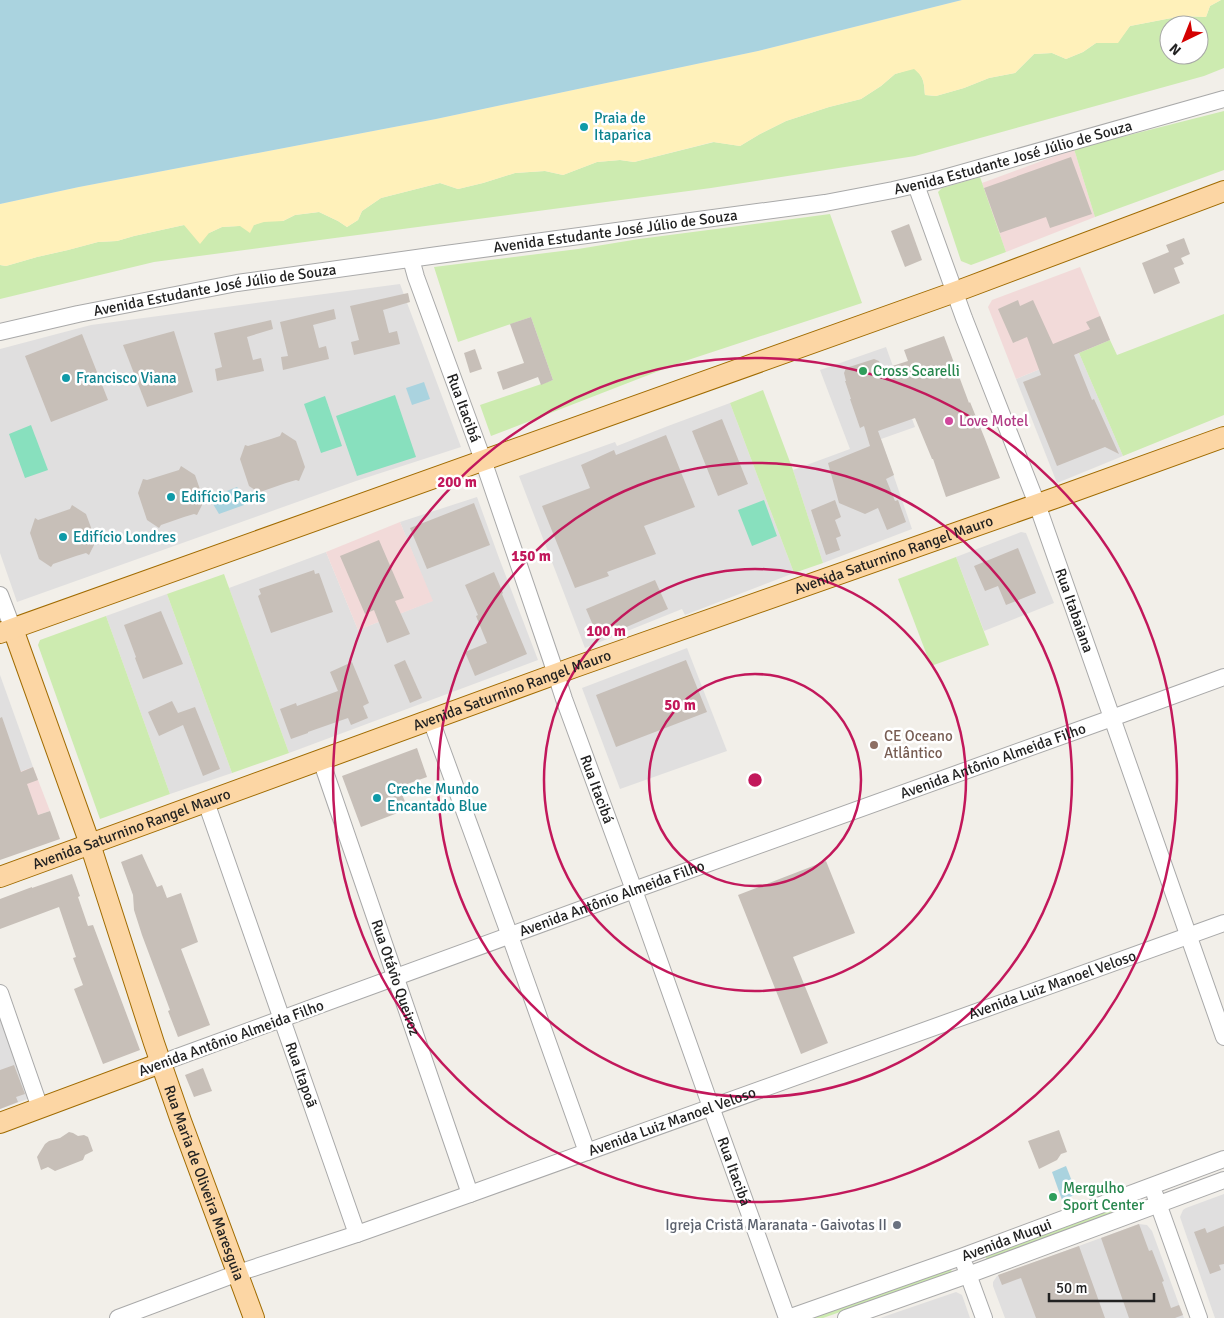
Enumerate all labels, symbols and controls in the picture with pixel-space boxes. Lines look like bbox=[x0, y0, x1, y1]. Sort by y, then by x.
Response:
north arrow bbox=[1159, 15, 1209, 65]
text: N bbox=[1166, 40, 1185, 59]
place label: Praia de Itaparica bbox=[594, 109, 651, 144]
street label: Avenida Estudante José Júlio de Souza bbox=[892, 116, 1134, 199]
marker: Praia de Itaparica bbox=[578, 121, 590, 133]
street label: Avenida Estudante José Júlio de Souza bbox=[492, 206, 739, 256]
street label: Avenida Estudante José Júlio de Souza bbox=[92, 260, 337, 320]
place label: Cross Scarelli bbox=[873, 362, 960, 380]
marker: Cross Scarelli bbox=[857, 365, 869, 377]
place label: Francisco Viana bbox=[76, 369, 177, 387]
street label: Rua Itacibá bbox=[443, 371, 485, 445]
marker: Francisco Viana bbox=[60, 372, 72, 384]
place label: Love Motel bbox=[959, 412, 1028, 430]
marker: Love Motel bbox=[943, 415, 955, 427]
text: 200 m bbox=[437, 473, 477, 491]
place label: Edifício Paris bbox=[181, 488, 266, 506]
marker: Edifício Paris bbox=[165, 491, 177, 503]
street label: Avenida Saturnino Rangel Mauro bbox=[792, 511, 996, 598]
place label: Edifício Londres bbox=[73, 528, 176, 546]
marker: Edifício Londres bbox=[57, 531, 69, 543]
text: 150 m bbox=[511, 547, 551, 565]
street label: Rua Itabaiana bbox=[1051, 566, 1097, 655]
text: 100 m bbox=[586, 622, 626, 640]
street label: Avenida Saturnino Rangel Mauro bbox=[410, 646, 614, 734]
text: 50 m bbox=[664, 696, 696, 714]
street label: Avenida Antônio Almeida Filho bbox=[898, 719, 1088, 803]
place label: CE Oceano Atlântico bbox=[884, 727, 953, 762]
marker: CE Oceano Atlântico bbox=[868, 739, 880, 751]
street label: Rua Itacibá bbox=[576, 752, 618, 826]
centre of rings bbox=[746, 771, 764, 789]
place label: Creche Mundo Encantado Blue bbox=[387, 780, 487, 815]
street label: Avenida Saturnino Rangel Mauro bbox=[30, 785, 233, 873]
marker: Creche Mundo Encantado Blue bbox=[371, 792, 383, 804]
street label: Avenida Antônio Almeida Filho bbox=[517, 856, 707, 940]
street label: Rua Otávio Queiroz bbox=[367, 917, 424, 1038]
street label: Avenida Luiz Manoel Veloso bbox=[966, 946, 1139, 1023]
street label: Avenida Antônio Almeida Filho bbox=[136, 996, 326, 1080]
street label: Rua Itapoã bbox=[282, 1040, 321, 1110]
street label: Rua Maria de Oliveira Maresguia bbox=[160, 1083, 248, 1283]
street label: Avenida Luiz Manoel Veloso bbox=[586, 1083, 758, 1160]
street label: Rua Itacibá bbox=[714, 1134, 755, 1208]
place label: Mergulho Sport Center bbox=[1063, 1179, 1145, 1214]
marker: Mergulho Sport Center bbox=[1047, 1191, 1059, 1203]
street label: Avenida Muqui bbox=[959, 1215, 1054, 1265]
place label: Igreja Cristã Maranata - Gaivotas II bbox=[665, 1216, 887, 1234]
marker: Igreja Cristã Maranata - Gaivotas II bbox=[891, 1219, 903, 1231]
scale bar bbox=[1049, 1270, 1154, 1302]
text: 50 m bbox=[1056, 1279, 1087, 1297]

